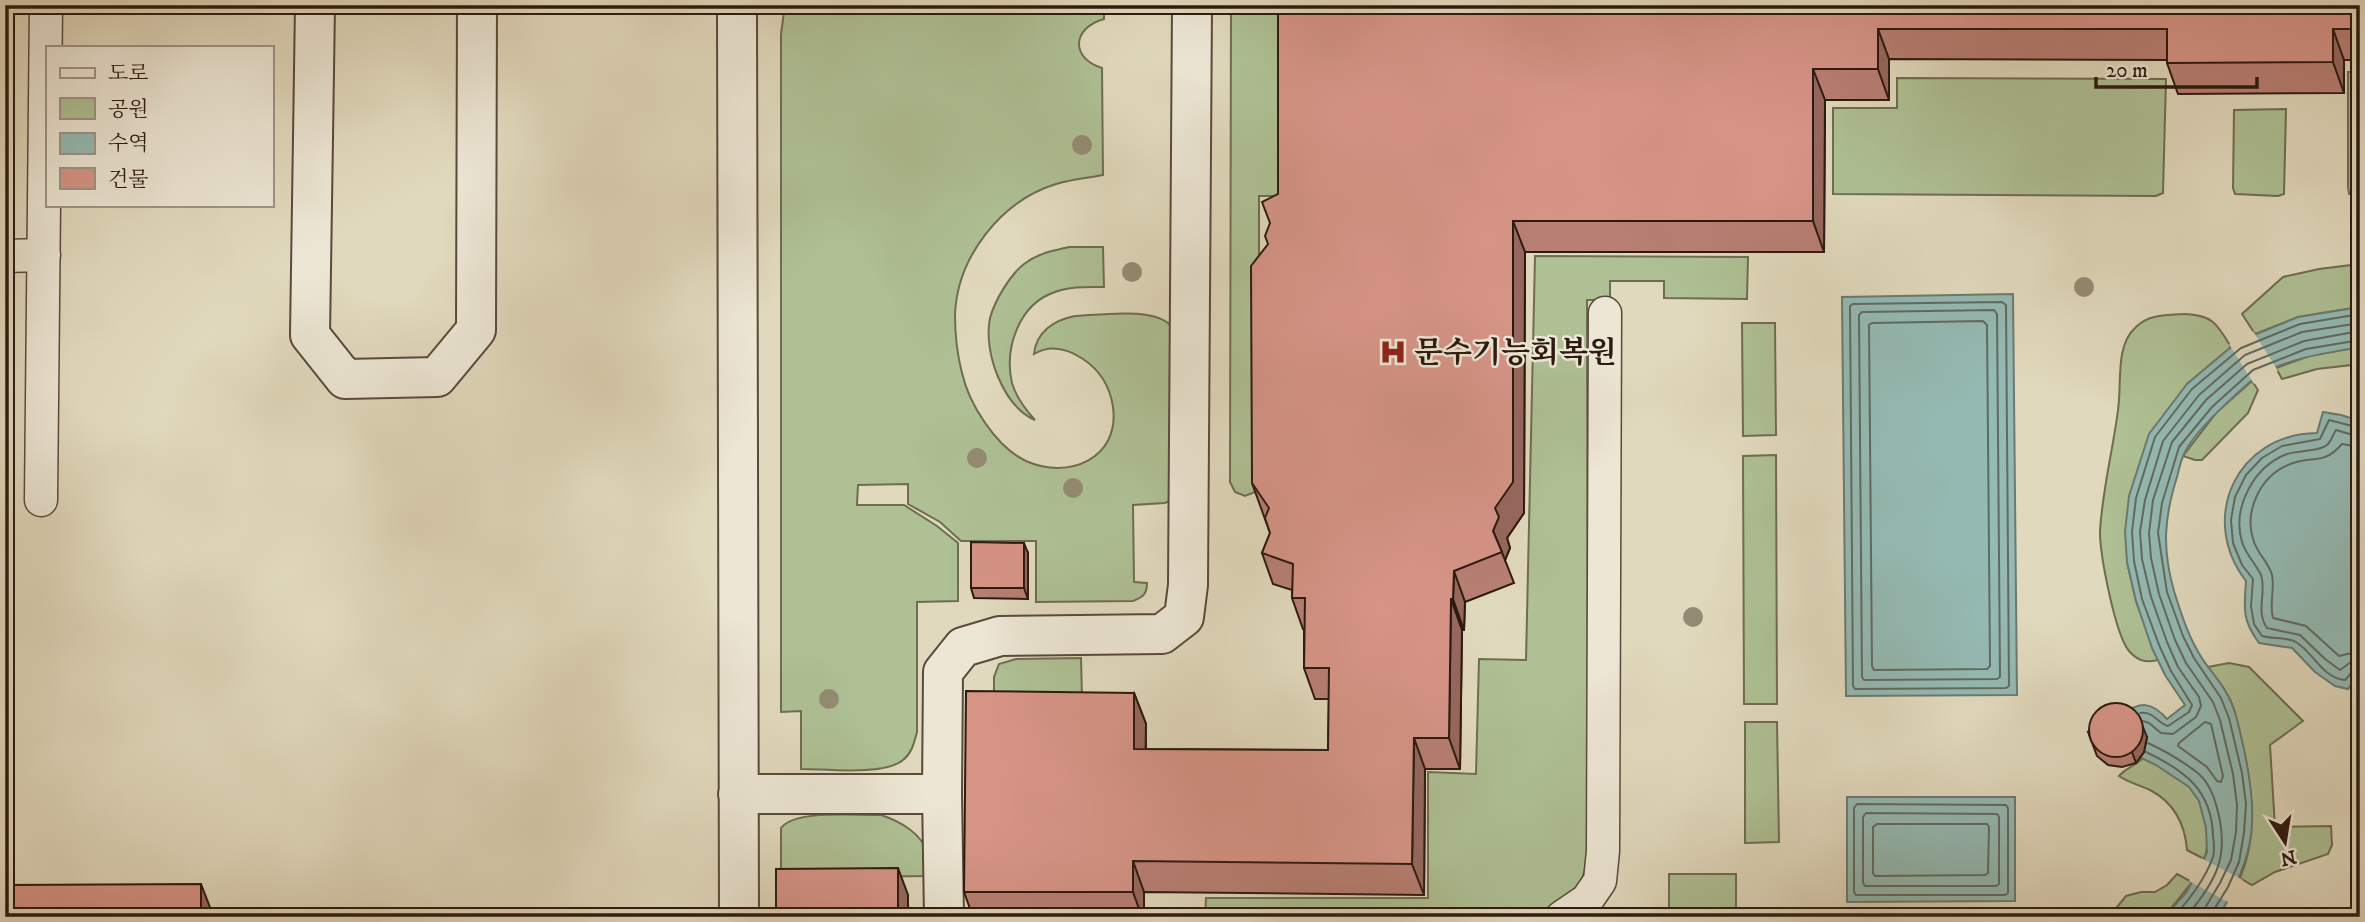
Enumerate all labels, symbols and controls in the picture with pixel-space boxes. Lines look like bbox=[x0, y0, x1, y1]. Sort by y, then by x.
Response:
legend bbox=[46, 46, 273, 206]
scale bar bbox=[2096, 46, 2256, 90]
text: 20 m bbox=[2106, 58, 2148, 84]
text: 도로 bbox=[108, 61, 149, 87]
text: 공원 bbox=[108, 97, 149, 123]
text: 수역 bbox=[108, 131, 149, 157]
text: 건물 bbox=[108, 167, 149, 193]
place label: 문수기능회복원 bbox=[1414, 335, 1617, 372]
hospital icon: 문수기능회복원 bbox=[1378, 337, 1408, 367]
north arrow bbox=[2250, 806, 2320, 876]
text: N bbox=[2278, 844, 2298, 870]

